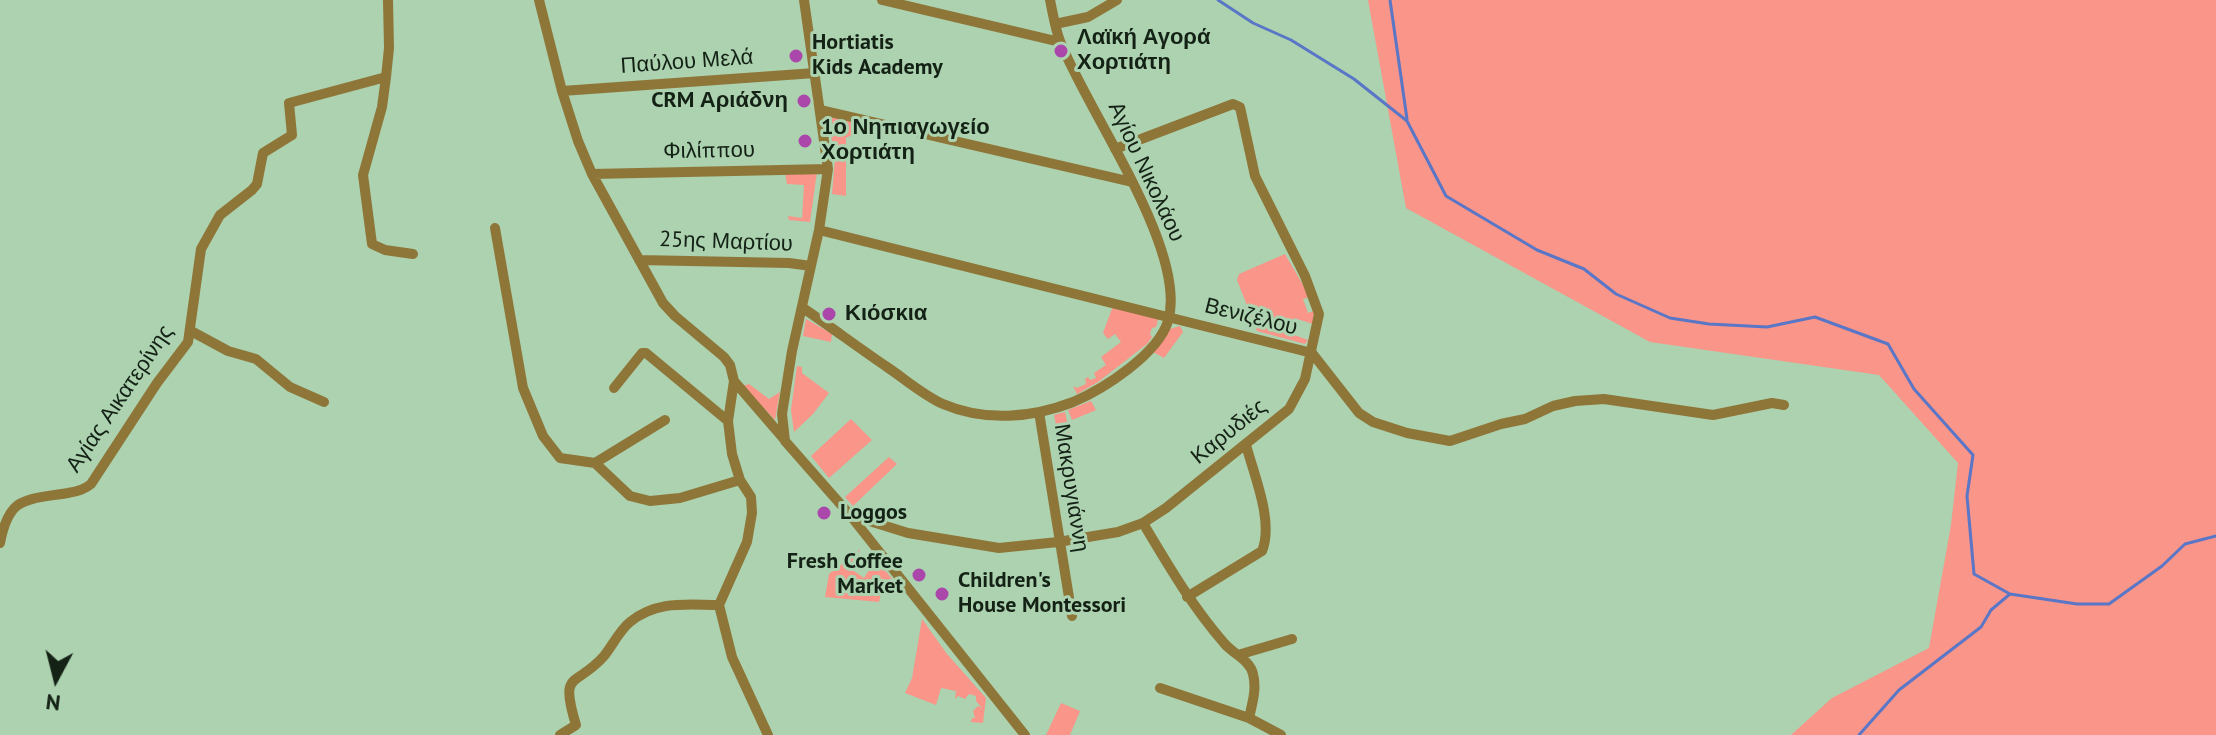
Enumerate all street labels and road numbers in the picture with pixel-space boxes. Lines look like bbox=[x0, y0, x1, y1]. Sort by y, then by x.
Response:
street label: Παύλου Μελά bbox=[620, 44, 754, 80]
street label: Αγίου Νικολάου bbox=[1102, 98, 1190, 246]
street label: Φιλίππου bbox=[663, 137, 755, 165]
street label: 25ης Μαρτίου bbox=[659, 226, 793, 258]
street label: Βενιζέλου bbox=[1202, 293, 1300, 341]
street label: Αγίας Αικατερίνης bbox=[61, 320, 179, 478]
street label: Καρυδιές bbox=[1186, 394, 1272, 470]
street label: Μακρυγιάννη bbox=[1048, 422, 1094, 554]

